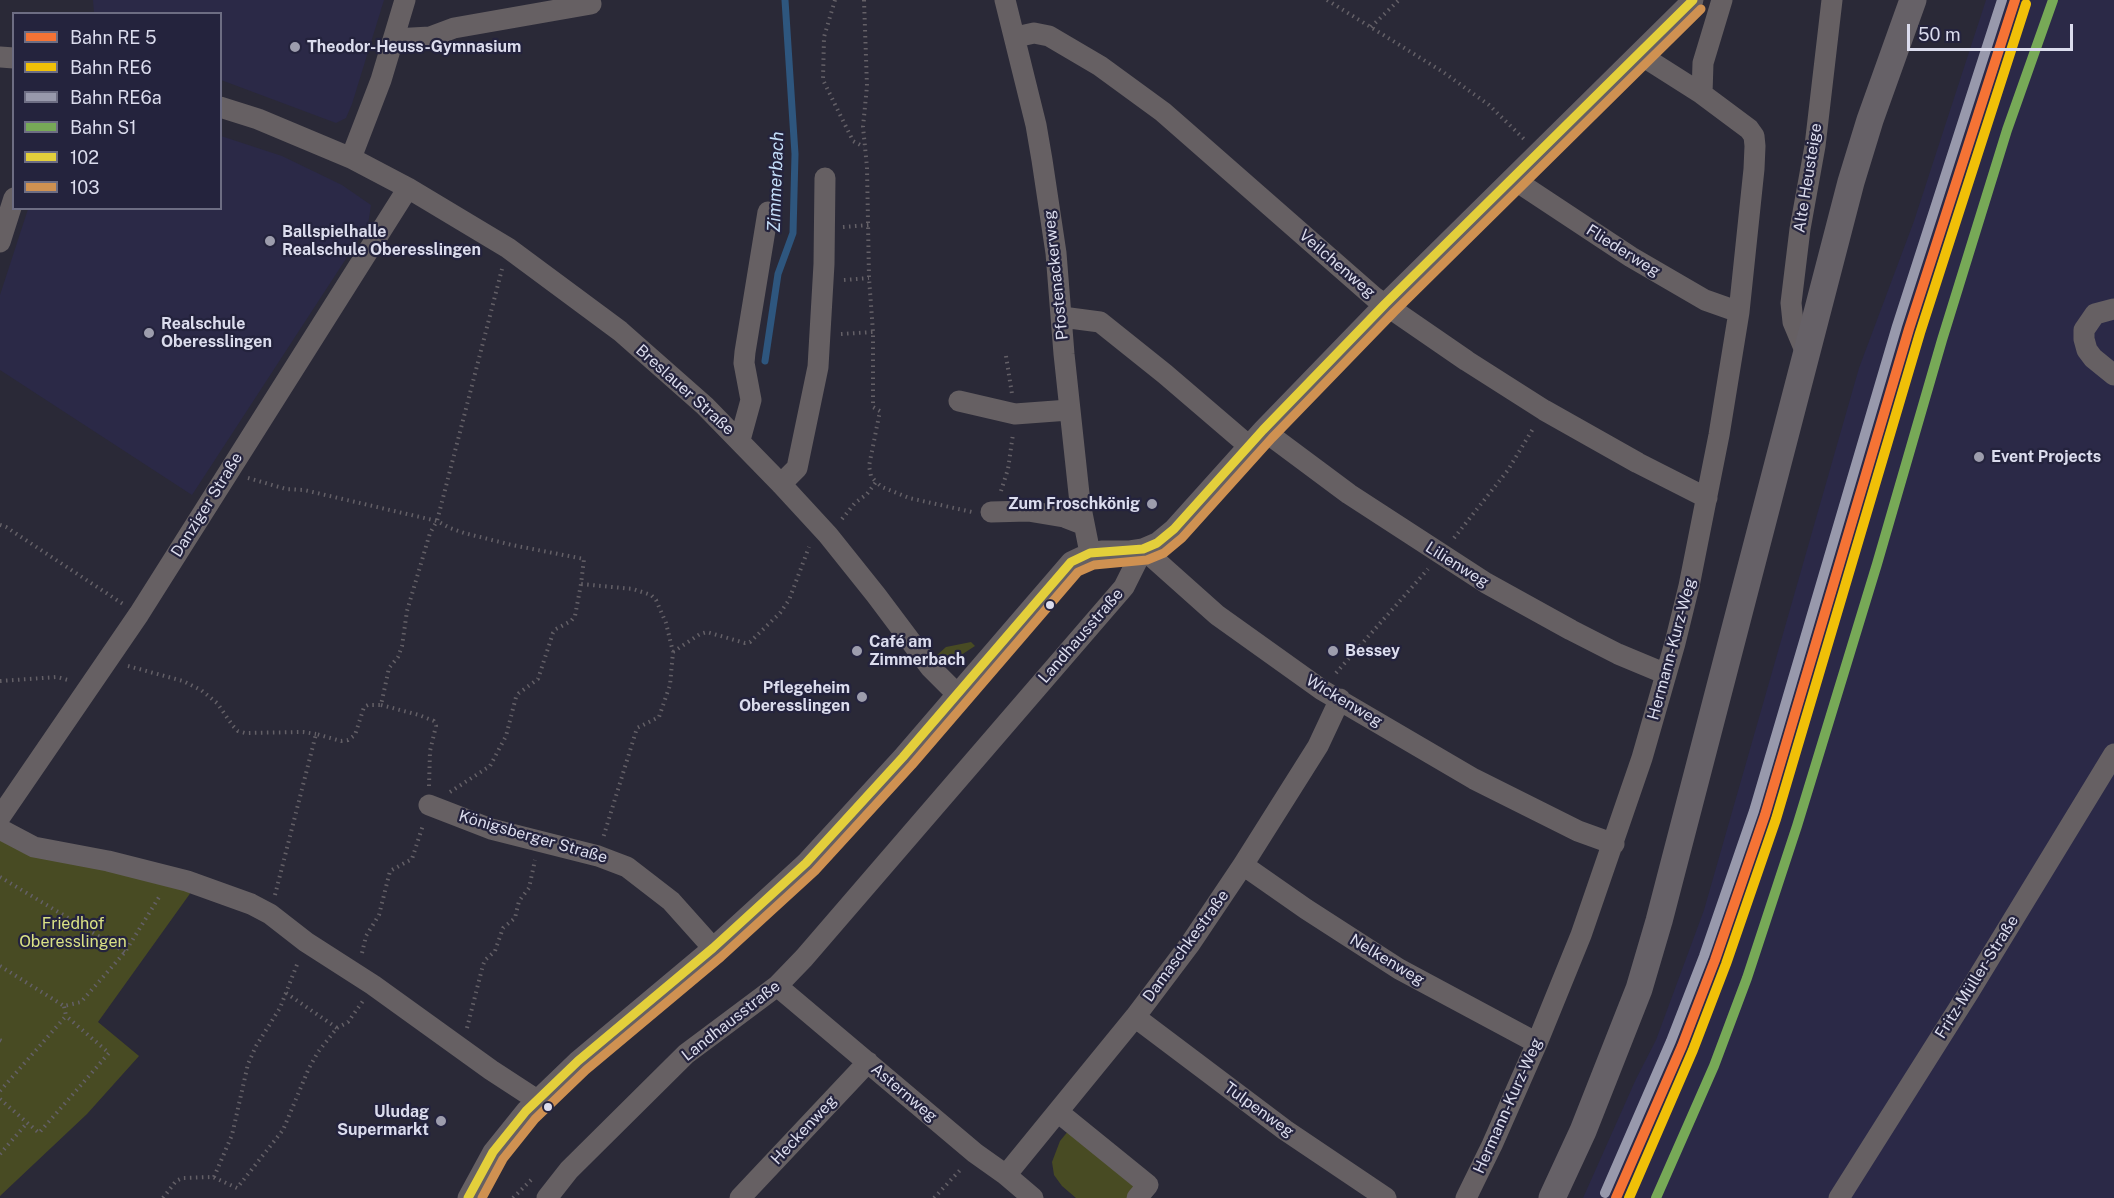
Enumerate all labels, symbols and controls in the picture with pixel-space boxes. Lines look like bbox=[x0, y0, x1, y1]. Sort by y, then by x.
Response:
legend bbox=[12, 12, 222, 210]
scale bar bbox=[1910, 12, 2076, 50]
text: 50 m bbox=[1918, 24, 1961, 45]
text: Bahn RE 5 bbox=[70, 27, 156, 48]
place label: Theodor-Heuss-Gymnasium bbox=[307, 37, 521, 57]
marker: Theodor-Heuss-Gymnasium bbox=[288, 40, 302, 54]
text: Bahn RE6 bbox=[70, 57, 152, 78]
text: Bahn RE6a bbox=[70, 87, 162, 108]
text: Bahn S1 bbox=[70, 117, 137, 138]
street label: Alte Heusteige bbox=[1790, 122, 1826, 234]
water label: Zimmerbach bbox=[763, 131, 789, 233]
text: 102 bbox=[70, 147, 99, 168]
text: 103 bbox=[70, 177, 100, 198]
street label: Pfostenackerweg bbox=[1040, 209, 1072, 341]
street label: Fliederweg bbox=[1582, 221, 1664, 281]
place label: Ballspielhalle Realschule Oberesslingen bbox=[282, 222, 481, 260]
street label: Veilchenweg bbox=[1295, 226, 1379, 302]
marker: Ballspielhalle Realschule Oberesslingen bbox=[263, 234, 277, 248]
place label: Realschule Oberesslingen bbox=[161, 314, 272, 352]
marker: Realschule Oberesslingen bbox=[142, 326, 156, 340]
street label: Breslauer Straße bbox=[632, 341, 738, 439]
place label: Event Projects bbox=[1991, 447, 2101, 467]
street label: Danziger Straße bbox=[167, 449, 247, 561]
marker: Event Projects bbox=[1972, 450, 1986, 464]
place label: Zum Froschkönig bbox=[1008, 494, 1140, 514]
marker: Zum Froschkönig bbox=[1145, 497, 1159, 511]
street label: Lilienweg bbox=[1422, 538, 1492, 592]
street label: Hermann-Kurz-Weg bbox=[1644, 576, 1700, 722]
street label: Landhausstraße bbox=[1035, 585, 1127, 687]
unlabelled marker bbox=[1044, 599, 1056, 611]
place label: Café am Zimmerbach bbox=[869, 632, 965, 670]
place label: Bessey bbox=[1345, 641, 1400, 661]
marker: Café am Zimmerbach bbox=[850, 644, 864, 658]
marker: Bessey bbox=[1326, 644, 1340, 658]
street label: Wickenweg bbox=[1302, 671, 1386, 731]
place label: Pflegeheim Oberesslingen bbox=[739, 678, 850, 716]
marker: Pflegeheim Oberesslingen bbox=[855, 690, 869, 704]
street label: Königsberger Straße bbox=[456, 807, 610, 867]
street label: Damaschkestraße bbox=[1139, 886, 1233, 1006]
street label: Fritz-Müller-Straße bbox=[1931, 912, 2023, 1042]
park label: Friedhof Oberesslingen bbox=[19, 914, 127, 952]
street label: Nelkenweg bbox=[1346, 930, 1428, 990]
street label: Landhausstraße bbox=[678, 977, 784, 1065]
street label: Hermann-Kurz-Weg bbox=[1469, 1035, 1547, 1177]
street label: Asternweg bbox=[867, 1060, 941, 1126]
street label: Tulpenweg bbox=[1220, 1078, 1298, 1142]
street label: Heckenweg bbox=[767, 1091, 841, 1169]
unlabelled marker bbox=[542, 1101, 554, 1113]
place label: Uludag Supermarkt bbox=[337, 1102, 429, 1140]
marker: Uludag Supermarkt bbox=[434, 1114, 448, 1128]

